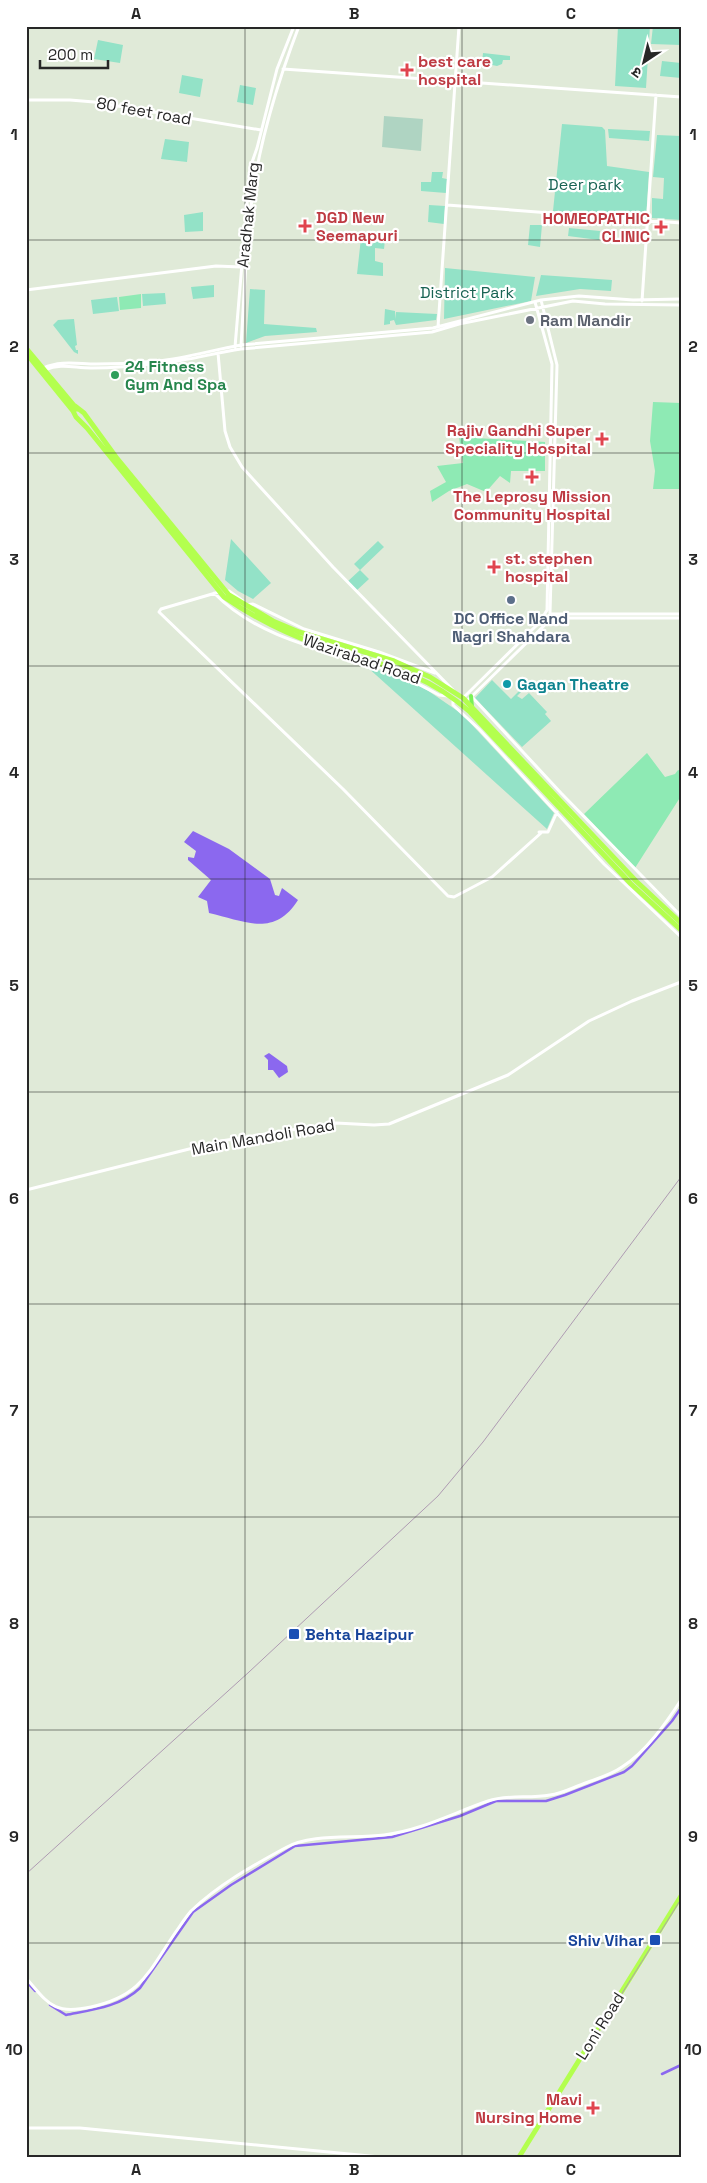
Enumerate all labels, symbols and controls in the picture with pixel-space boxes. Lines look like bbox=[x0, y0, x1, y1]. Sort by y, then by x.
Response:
text: A bbox=[131, 3, 141, 24]
text: B bbox=[349, 3, 359, 24]
text: C bbox=[566, 3, 576, 24]
scale bar bbox=[40, 38, 108, 70]
north arrow bbox=[620, 38, 670, 88]
text: 200 m bbox=[48, 45, 93, 64]
place label: best care hospital bbox=[418, 51, 491, 90]
text: उ bbox=[627, 62, 645, 82]
marker: best care hospital bbox=[400, 63, 414, 77]
street label: 80 feet road bbox=[95, 92, 193, 130]
text: 1 bbox=[10, 124, 18, 145]
text: 1 bbox=[689, 124, 697, 145]
street label: Aradhak Marg bbox=[232, 161, 264, 269]
park label: Deer park bbox=[548, 174, 622, 195]
place label: DGD New Seemapuri bbox=[316, 207, 398, 246]
place label: HOMEOPATHIC CLINIC bbox=[543, 208, 650, 247]
marker: DGD New Seemapuri bbox=[298, 219, 312, 233]
marker: HOMEOPATHIC CLINIC bbox=[654, 220, 668, 234]
park label: District Park bbox=[420, 282, 514, 303]
place label: Ram Mandir bbox=[540, 310, 631, 331]
marker: Ram Mandir bbox=[524, 314, 536, 326]
text: 2 bbox=[9, 336, 19, 357]
text: 2 bbox=[688, 336, 698, 357]
place label: 24 Fitness Gym And Spa bbox=[125, 356, 226, 395]
marker: 24 Fitness Gym And Spa bbox=[109, 369, 121, 381]
place label: Rajiv Gandhi Super Speciality Hospital bbox=[445, 420, 591, 459]
marker: Rajiv Gandhi Super Speciality Hospital bbox=[595, 432, 609, 446]
marker: The Leprosy Mission Community Hospital bbox=[525, 470, 539, 484]
place label: The Leprosy Mission Community Hospital bbox=[453, 486, 611, 525]
place label: st. stephen hospital bbox=[505, 548, 593, 587]
text: 3 bbox=[9, 549, 19, 570]
text: 3 bbox=[688, 549, 698, 570]
marker: st. stephen hospital bbox=[487, 560, 501, 574]
marker: DC Office Nand Nagri Shahdara bbox=[505, 594, 517, 606]
place label: DC Office Nand Nagri Shahdara bbox=[452, 608, 570, 647]
street label: Wazirabad Road bbox=[300, 629, 424, 689]
place label: Gagan Theatre bbox=[517, 674, 629, 695]
marker: Gagan Theatre bbox=[501, 678, 513, 690]
text: 4 bbox=[9, 762, 19, 783]
text: 4 bbox=[688, 762, 698, 783]
text: 5 bbox=[9, 975, 19, 996]
text: 5 bbox=[688, 975, 698, 996]
street label: Main Mandoli Road bbox=[190, 1114, 336, 1160]
text: 6 bbox=[9, 1188, 19, 1209]
text: 6 bbox=[688, 1188, 698, 1209]
text: 7 bbox=[10, 1400, 19, 1421]
text: 7 bbox=[689, 1400, 698, 1421]
text: 8 bbox=[9, 1613, 19, 1634]
text: 8 bbox=[688, 1613, 698, 1634]
place label: Behta Hazipur bbox=[305, 1624, 414, 1645]
marker: Behta Hazipur bbox=[287, 1627, 301, 1641]
text: 9 bbox=[9, 1826, 19, 1847]
text: 9 bbox=[688, 1826, 698, 1847]
place label: Shiv Vihar bbox=[568, 1930, 644, 1951]
marker: Shiv Vihar bbox=[648, 1933, 662, 1947]
street label: Loni Road bbox=[571, 1988, 629, 2064]
text: 10 bbox=[5, 2039, 23, 2060]
text: 10 bbox=[684, 2039, 702, 2060]
place label: Mavi Nursing Home bbox=[475, 2089, 582, 2128]
marker: Mavi Nursing Home bbox=[586, 2101, 600, 2115]
text: A bbox=[131, 2159, 141, 2180]
text: B bbox=[349, 2159, 359, 2180]
text: C bbox=[566, 2159, 576, 2180]

